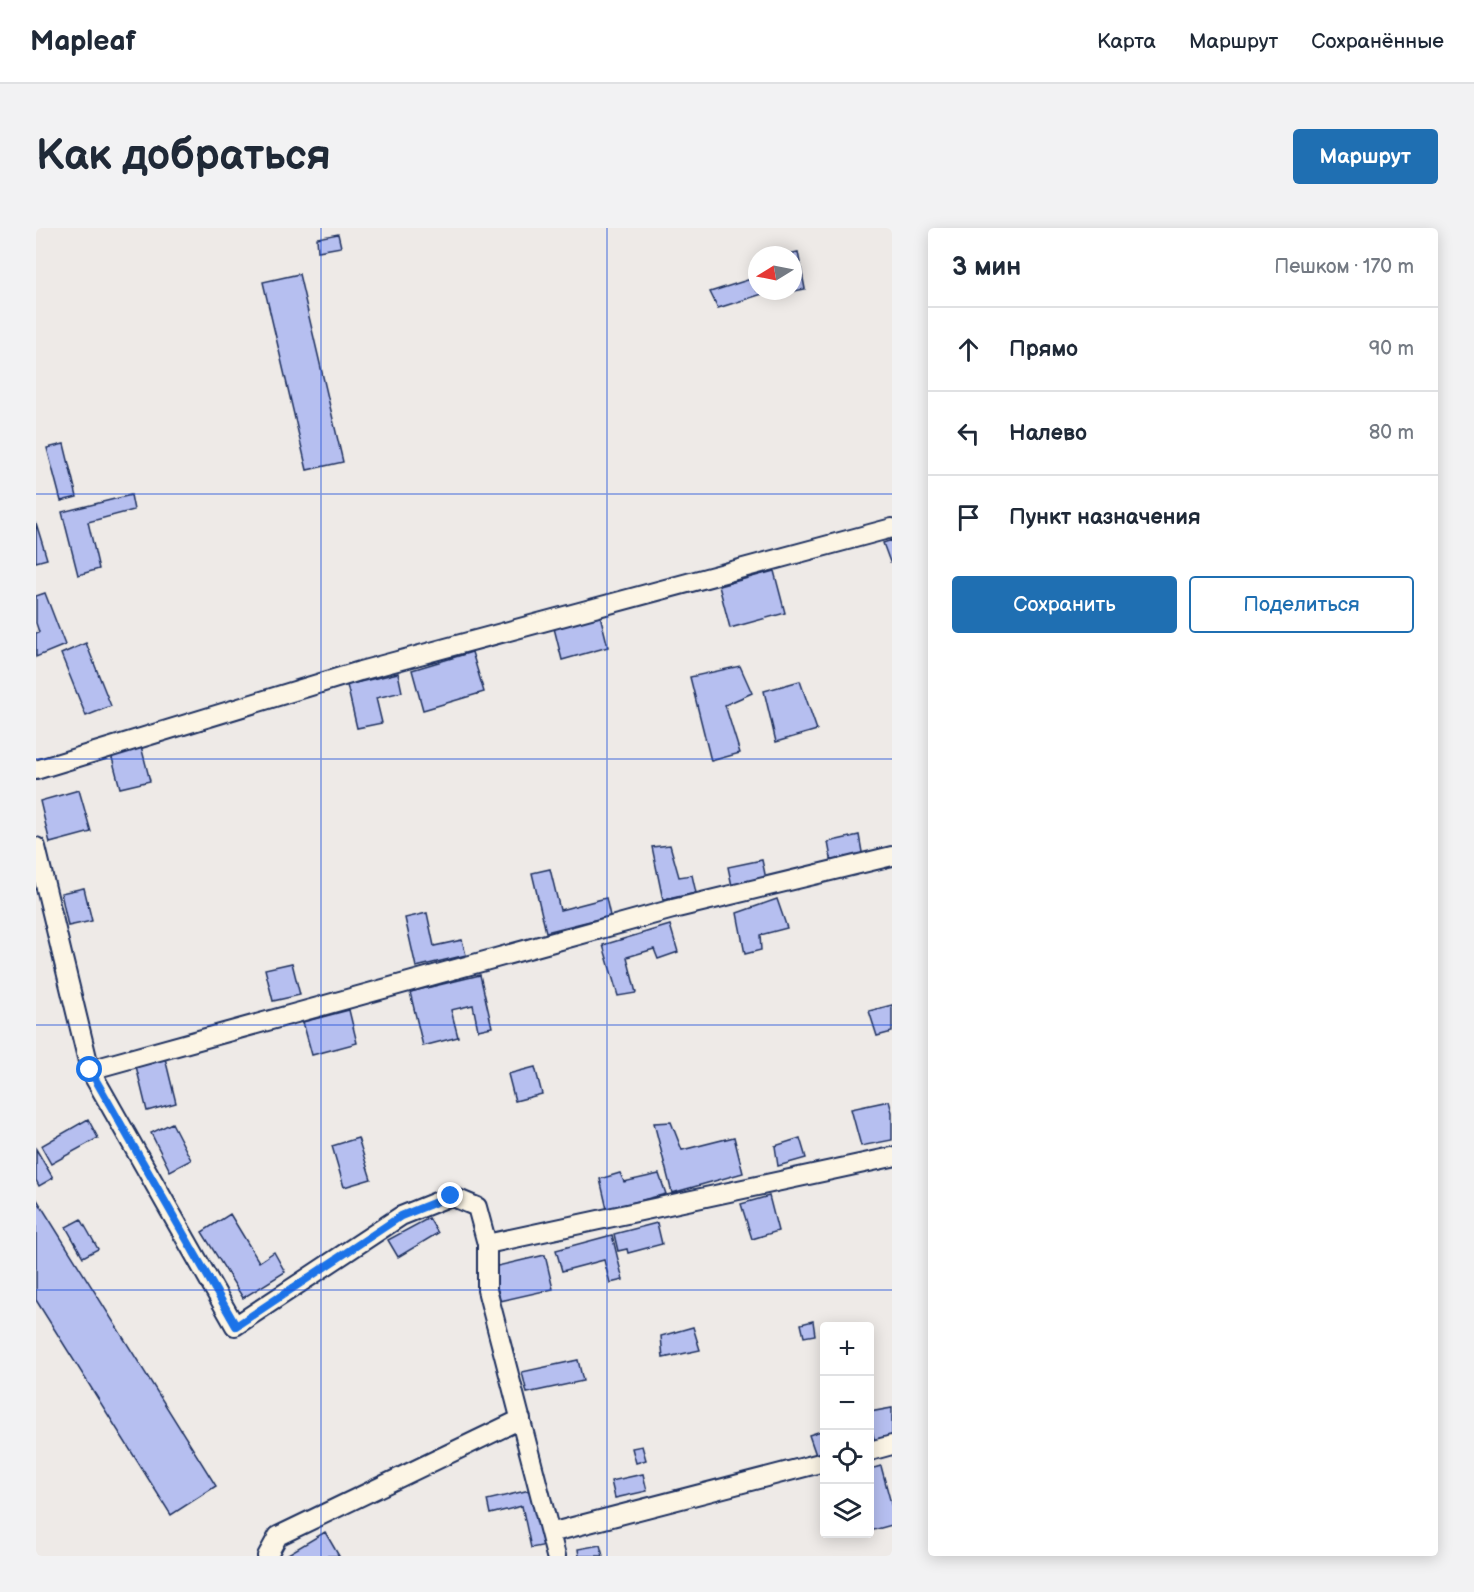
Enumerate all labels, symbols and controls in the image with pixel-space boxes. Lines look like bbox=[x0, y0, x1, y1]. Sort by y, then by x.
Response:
text: Mapleaf bbox=[30, 25, 136, 58]
text: Карта bbox=[1097, 29, 1156, 54]
text: Маршрут bbox=[1189, 29, 1278, 54]
text: Сохранённые bbox=[1311, 29, 1444, 54]
button: Маршрут bbox=[1293, 129, 1438, 184]
text: Как добраться bbox=[36, 131, 331, 182]
north arrow bbox=[748, 246, 802, 300]
text: 3 мин bbox=[952, 252, 1021, 283]
text: Пешком · 170 m bbox=[1274, 255, 1414, 279]
icon: ahead bbox=[952, 333, 985, 366]
text: Прямо bbox=[1009, 336, 1078, 363]
text: 90 m bbox=[1369, 337, 1414, 361]
icon: left bbox=[952, 417, 985, 450]
text: Налево bbox=[1009, 420, 1087, 447]
text: 80 m bbox=[1369, 421, 1414, 445]
icon: arrive bbox=[952, 501, 985, 534]
text: Пункт назначения bbox=[1009, 504, 1201, 531]
button: Сохранить bbox=[952, 576, 1177, 633]
button: Поделиться bbox=[1189, 576, 1414, 633]
route start bbox=[76, 1056, 102, 1082]
route end bbox=[437, 1182, 463, 1208]
map controls bbox=[820, 1322, 874, 1538]
button: + bbox=[820, 1322, 874, 1376]
button: − bbox=[820, 1376, 874, 1430]
button: locate bbox=[820, 1430, 874, 1484]
button: layers bbox=[820, 1484, 874, 1538]

